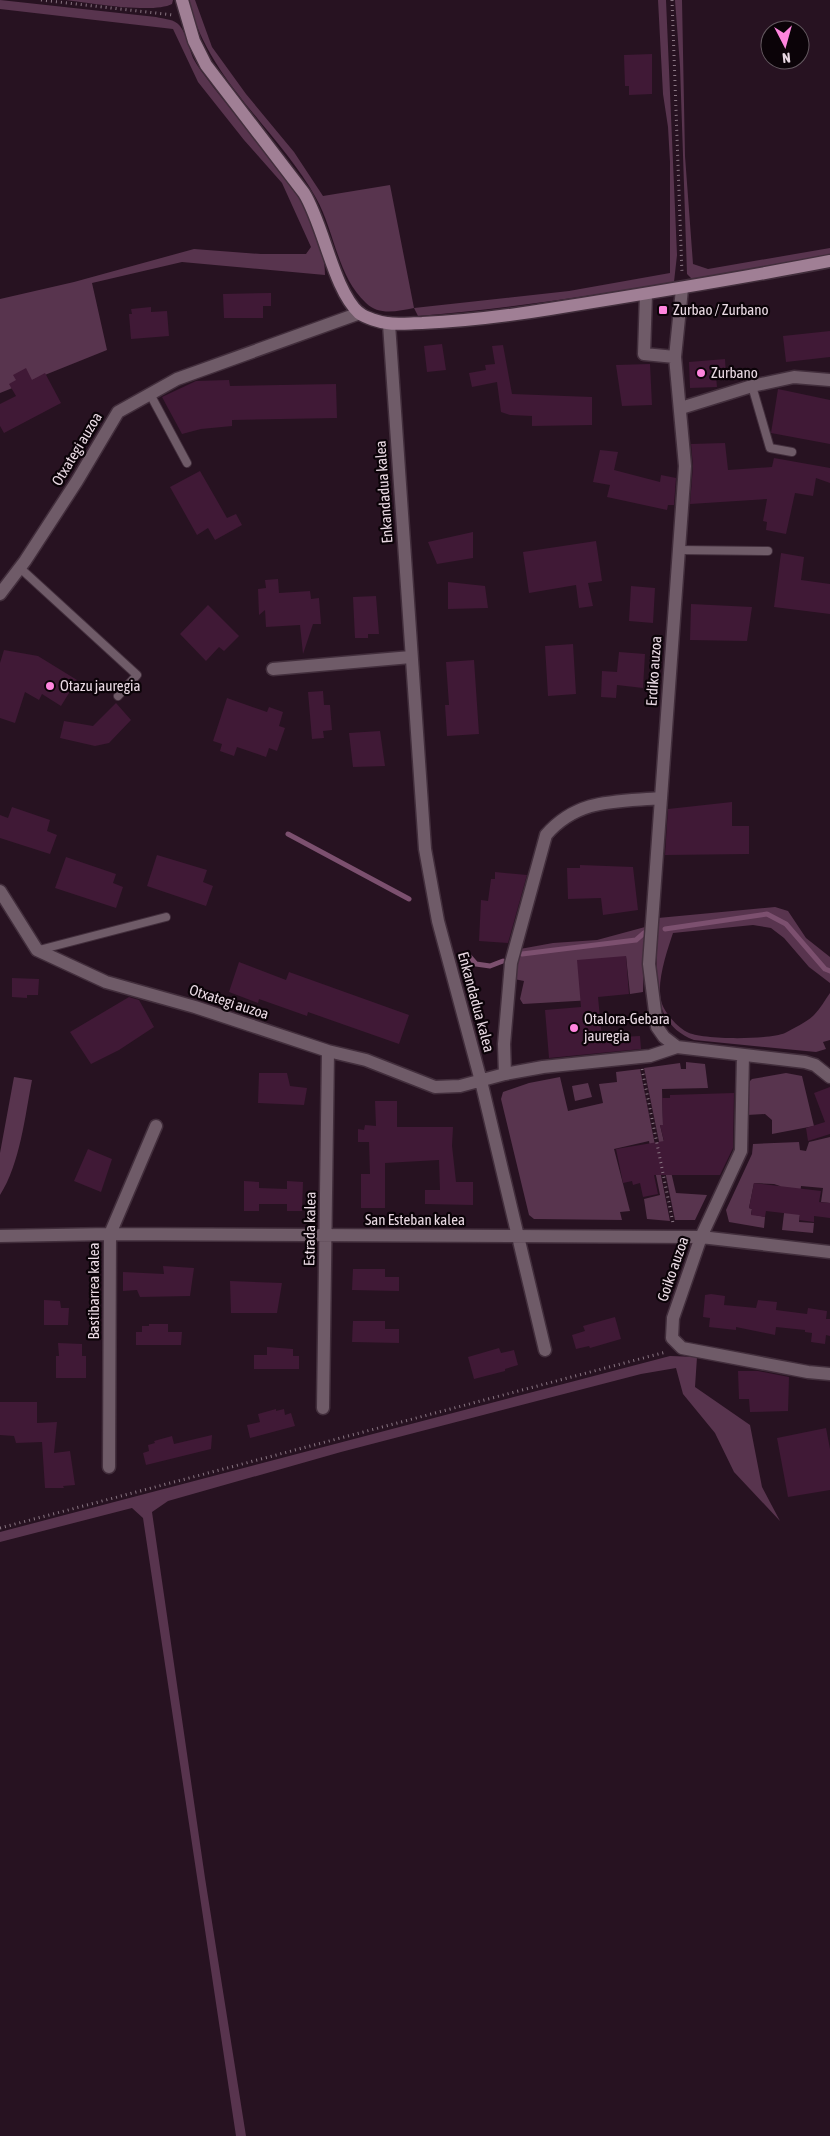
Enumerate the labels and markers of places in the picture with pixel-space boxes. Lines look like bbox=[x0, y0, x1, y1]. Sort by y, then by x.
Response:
place label: Zurbao / Zurbano bbox=[673, 301, 769, 318]
marker: Zurbao / Zurbano bbox=[657, 304, 669, 316]
place label: Zurbano bbox=[711, 364, 758, 381]
marker: Zurbano bbox=[695, 367, 707, 379]
place label: Otazu jauregia bbox=[60, 677, 141, 694]
marker: Otazu jauregia bbox=[44, 680, 56, 692]
place label: Otalora-Gebara jauregia bbox=[583, 1010, 670, 1044]
marker: Otalora-Gebara jauregia bbox=[568, 1022, 580, 1034]

